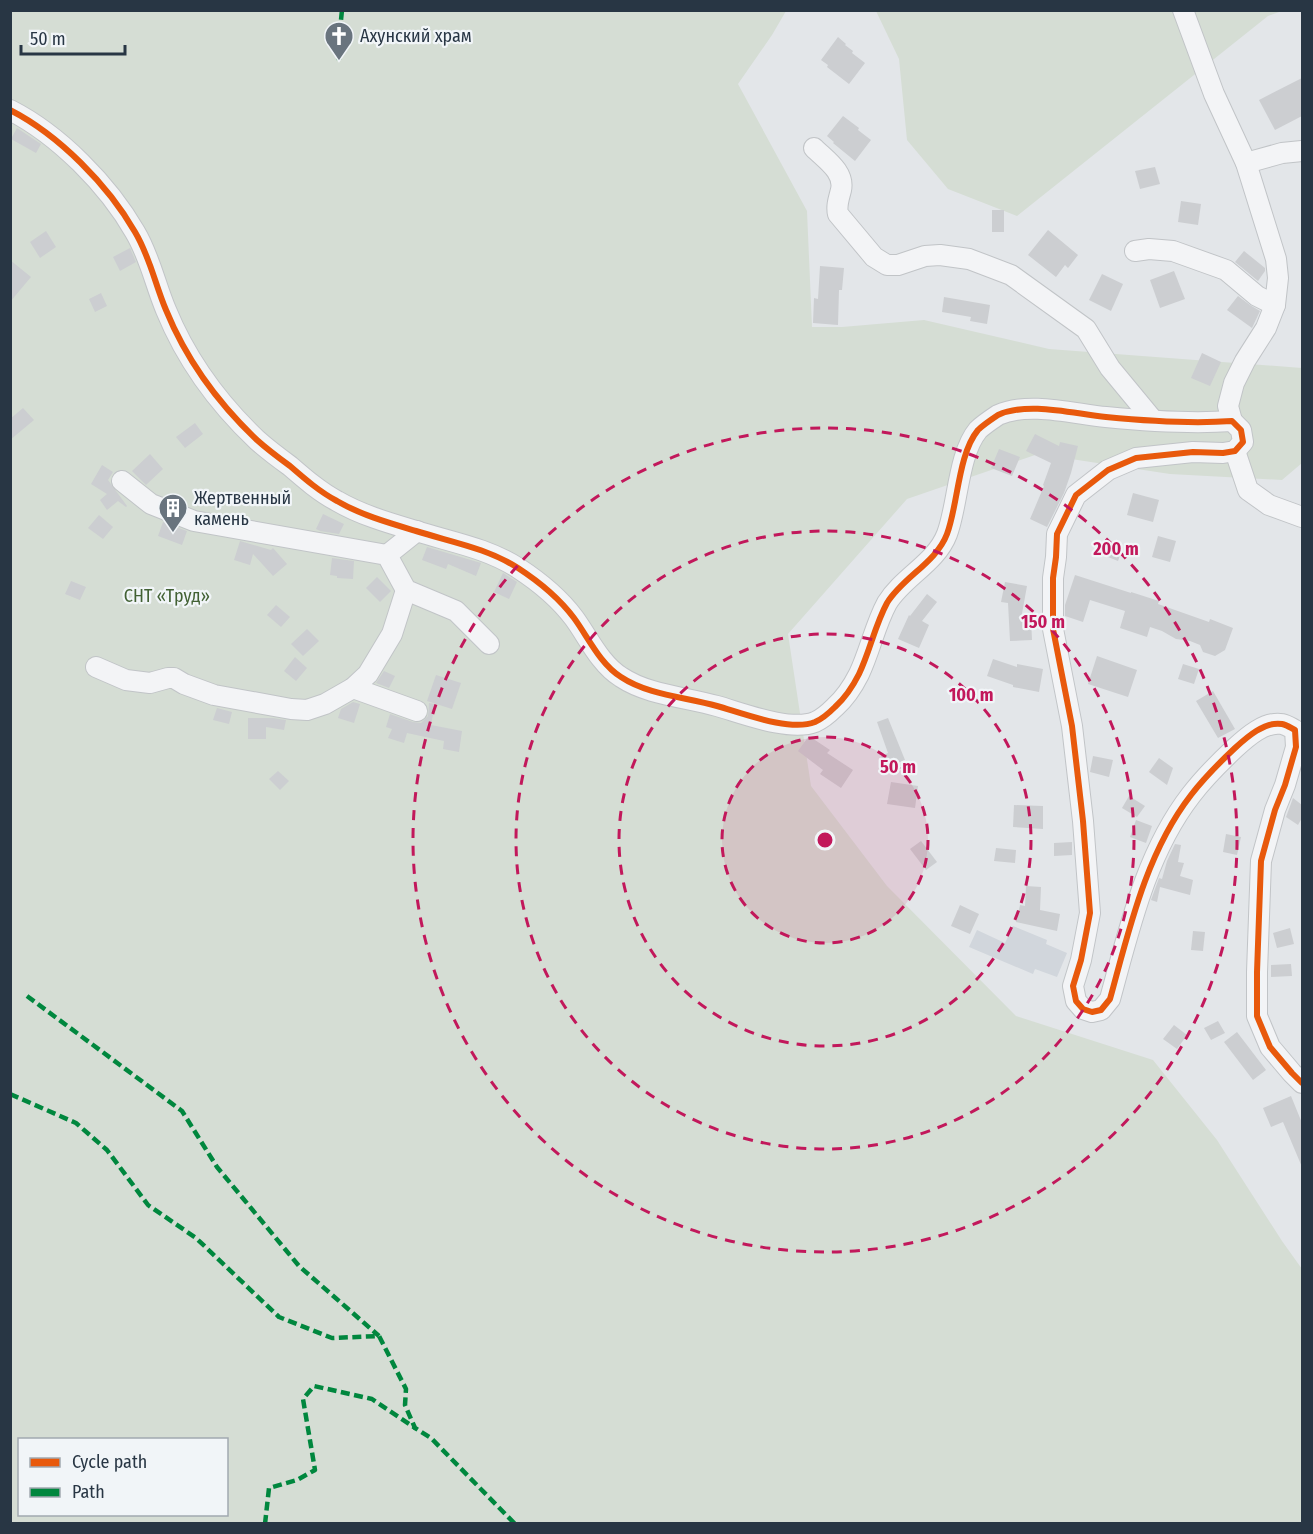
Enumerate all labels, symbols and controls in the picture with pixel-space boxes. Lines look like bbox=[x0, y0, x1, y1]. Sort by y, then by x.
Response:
scale bar bbox=[21, 18, 124, 56]
church icon: Ахунский храм bbox=[323, 20, 355, 62]
place label: Ахунский храм bbox=[360, 25, 472, 47]
text: 50 m bbox=[30, 28, 66, 50]
place label: Жертвенный камень bbox=[194, 487, 291, 530]
building icon: Жертвенный камень bbox=[157, 492, 189, 534]
text: 200 m bbox=[1092, 538, 1139, 560]
park label: СНТ «Труд» bbox=[124, 585, 210, 607]
text: 150 m bbox=[1021, 611, 1065, 633]
text: 100 m bbox=[949, 684, 993, 706]
text: 50 m bbox=[880, 756, 916, 778]
centre of rings bbox=[815, 830, 835, 850]
legend bbox=[18, 1438, 228, 1516]
text: Cycle path bbox=[72, 1451, 147, 1473]
text: Path bbox=[72, 1481, 105, 1503]

